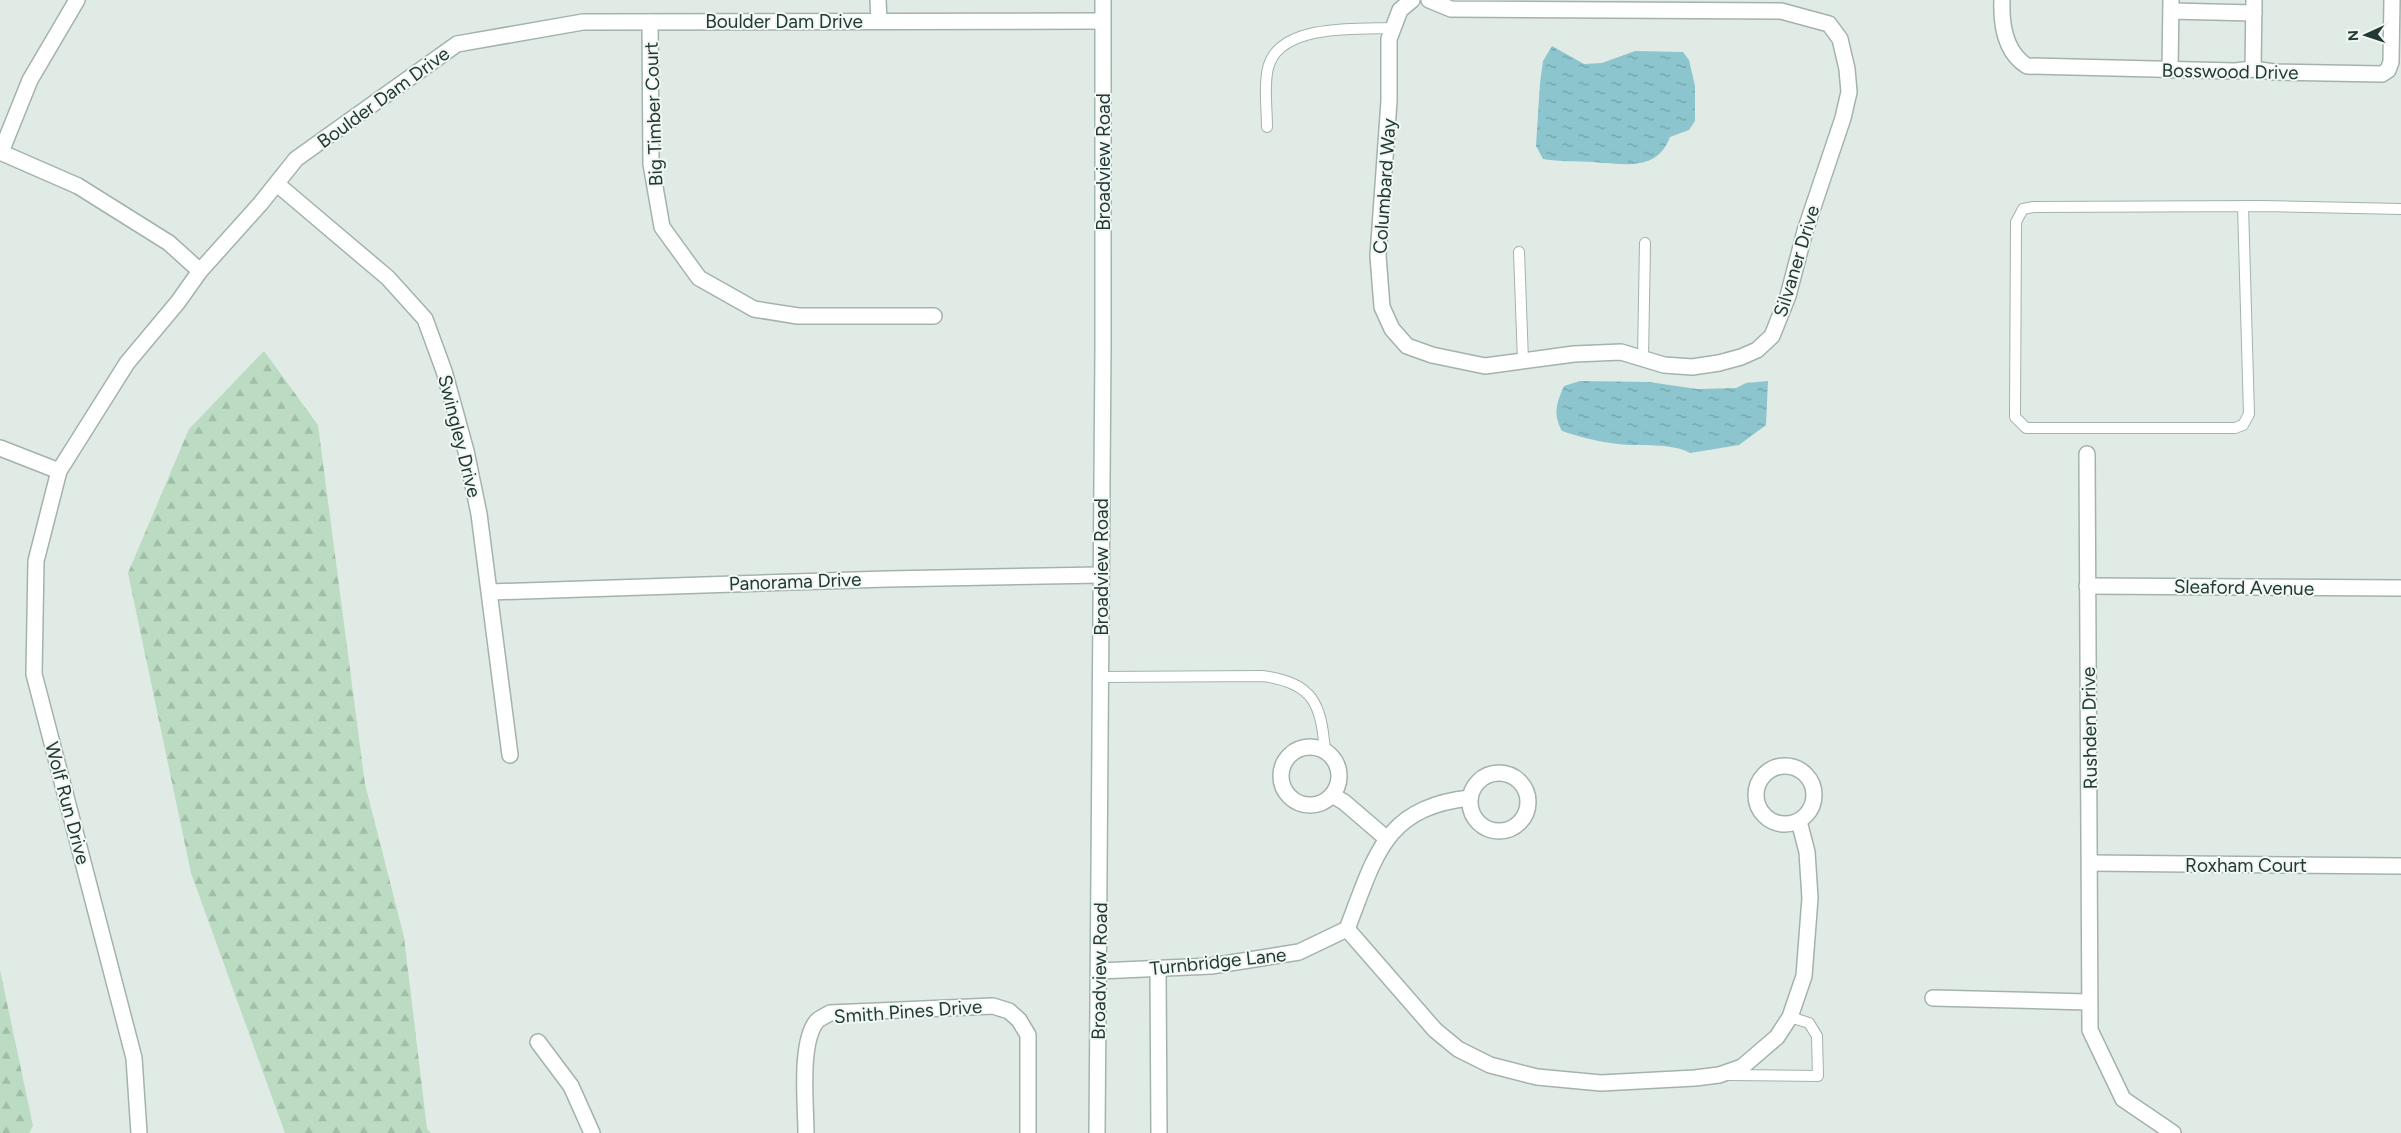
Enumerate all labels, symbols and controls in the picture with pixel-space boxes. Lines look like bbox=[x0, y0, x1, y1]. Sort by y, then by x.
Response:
street label: Boulder Dam Drive bbox=[705, 10, 863, 33]
north arrow bbox=[2341, 10, 2391, 60]
text: N bbox=[2345, 30, 2362, 42]
street label: Big Timber Court bbox=[639, 41, 668, 187]
street label: Boulder Dam Drive bbox=[313, 42, 454, 153]
street label: Bosswood Drive bbox=[2161, 59, 2299, 84]
street label: Broadview Road bbox=[1092, 93, 1115, 231]
street label: Columbard Way bbox=[1368, 118, 1401, 255]
street label: Silvaner Drive bbox=[1769, 202, 1824, 320]
street label: Swingley Drive bbox=[433, 372, 486, 500]
street label: Broadview Road bbox=[1090, 498, 1113, 636]
street label: Panorama Drive bbox=[728, 568, 862, 595]
street label: Sleaford Avenue bbox=[2174, 575, 2314, 600]
street label: Rushden Drive bbox=[2077, 666, 2102, 790]
street label: Wolf Run Drive bbox=[40, 739, 95, 867]
street label: Roxham Court bbox=[2185, 854, 2307, 877]
street label: Broadview Road bbox=[1087, 902, 1112, 1040]
street label: Turnbridge Lane bbox=[1149, 943, 1287, 980]
street label: Smith Pines Drive bbox=[833, 995, 983, 1028]

